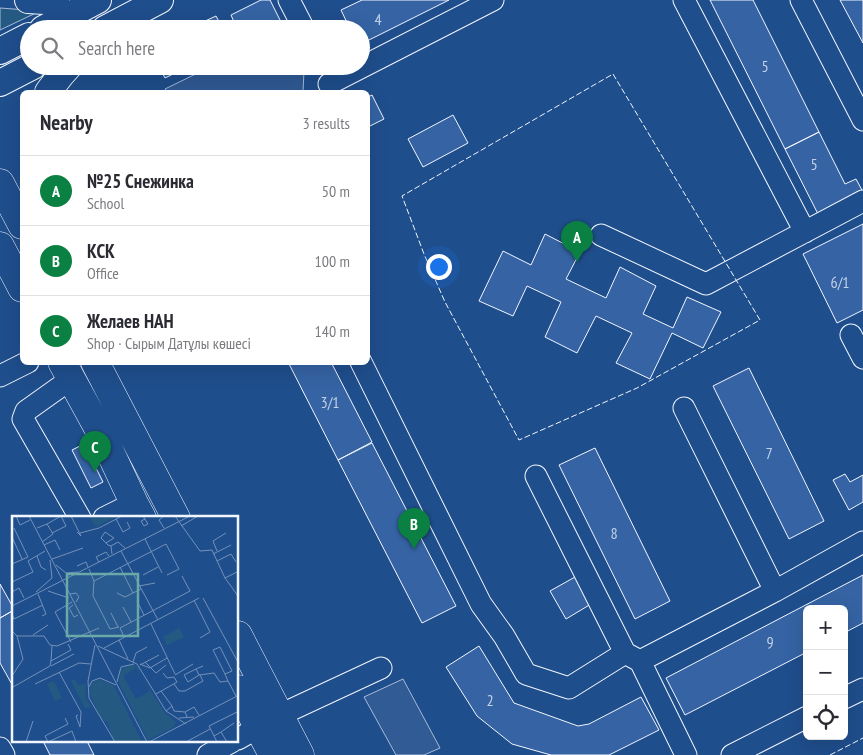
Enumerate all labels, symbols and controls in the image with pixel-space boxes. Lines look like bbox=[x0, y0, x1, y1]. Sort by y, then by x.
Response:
house number: 4 bbox=[374, 9, 382, 29]
search box bbox=[20, 20, 370, 75]
icon: search bbox=[38, 34, 66, 62]
text: Search here bbox=[78, 36, 155, 60]
house number: 5 bbox=[761, 56, 769, 76]
text: Nearby bbox=[40, 109, 93, 136]
text: 3 results bbox=[303, 113, 350, 133]
house number: 5 bbox=[810, 154, 818, 174]
text: №25 Снежинка bbox=[87, 169, 194, 193]
text: A bbox=[52, 181, 60, 201]
text: 50 m bbox=[322, 181, 350, 201]
text: School bbox=[87, 193, 124, 213]
pin: A bbox=[561, 221, 593, 262]
text: КСК bbox=[87, 239, 115, 263]
text: B bbox=[52, 251, 60, 271]
text: 100 m bbox=[315, 251, 350, 271]
your location bbox=[426, 254, 452, 280]
text: Office bbox=[87, 263, 119, 283]
house number: 6/1 bbox=[830, 272, 850, 292]
text: Желаев НАН bbox=[87, 309, 174, 333]
text: C bbox=[52, 321, 60, 341]
text: 140 m bbox=[315, 321, 350, 341]
text: Shop · Сырым Датұлы көшесі bbox=[87, 333, 251, 353]
house number: 3/1 bbox=[320, 392, 340, 412]
pin: C bbox=[79, 431, 111, 472]
house number: 7 bbox=[765, 443, 773, 463]
pin: B bbox=[398, 508, 430, 549]
inset map bbox=[12, 516, 239, 742]
house number: 8 bbox=[610, 523, 618, 543]
map controls bbox=[803, 605, 848, 740]
button: + bbox=[803, 605, 848, 650]
house number: 9 bbox=[766, 632, 774, 652]
button: − bbox=[803, 650, 848, 695]
house number: 2 bbox=[486, 690, 494, 710]
button: locate bbox=[803, 695, 848, 740]

